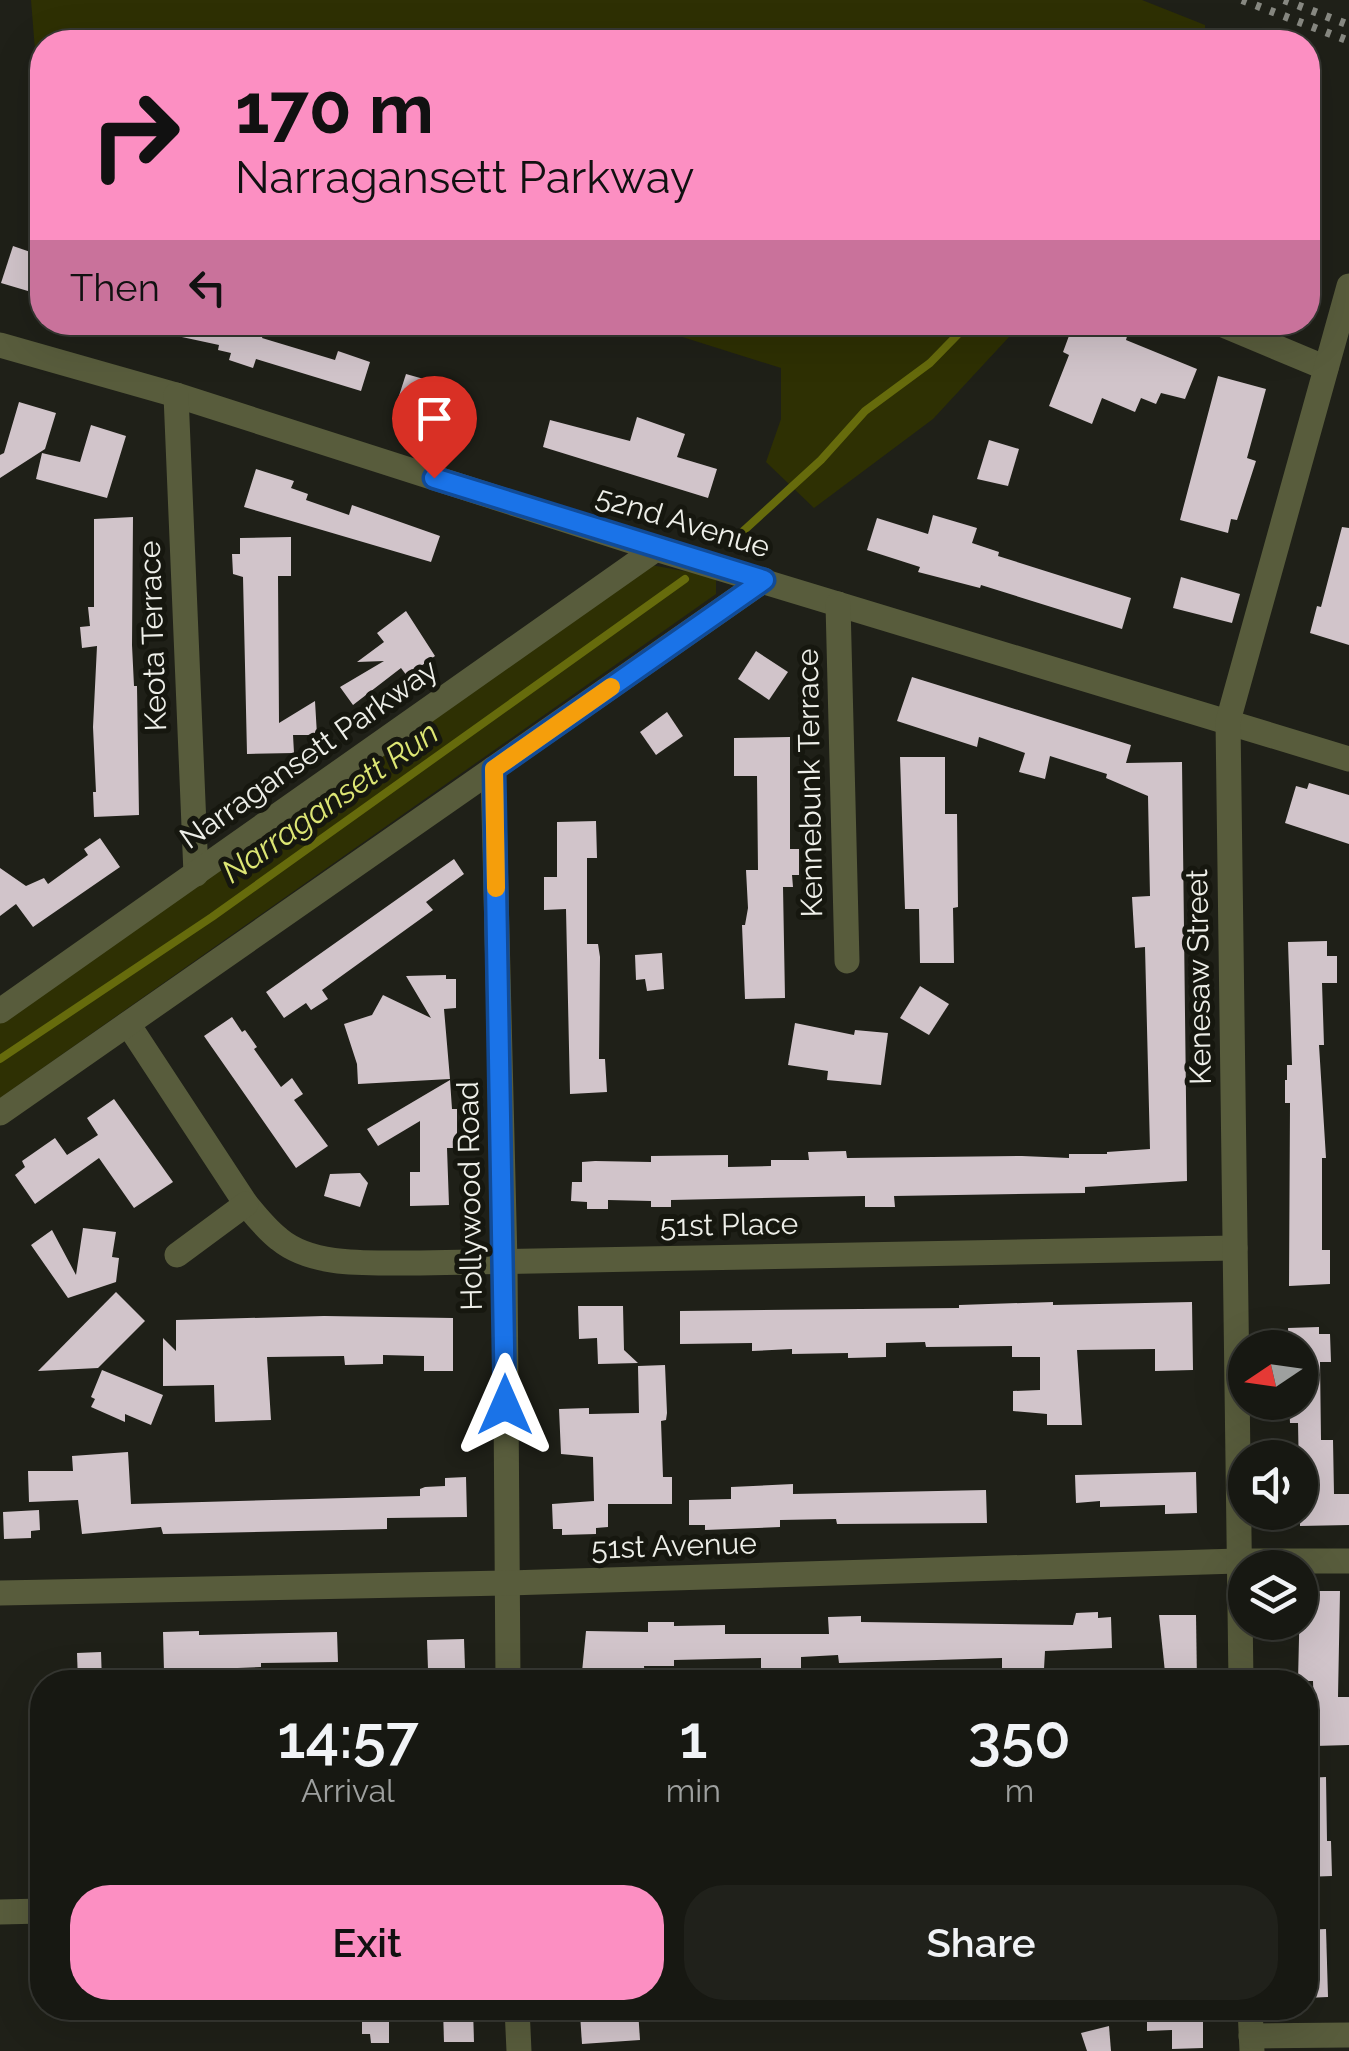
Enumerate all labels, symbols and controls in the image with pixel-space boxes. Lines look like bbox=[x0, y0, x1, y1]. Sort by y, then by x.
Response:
text: 170 m bbox=[235, 67, 434, 149]
icon: right bbox=[70, 70, 200, 200]
text: Narragansett Parkway bbox=[235, 151, 694, 204]
icon: left bbox=[180, 260, 235, 315]
text: Then bbox=[70, 265, 160, 310]
pin bbox=[392, 376, 477, 479]
icon: arrive bbox=[407, 391, 462, 446]
street label: 52nd Avenue bbox=[592, 478, 774, 565]
street label: Keota Terrace bbox=[132, 540, 173, 732]
street label: Kennebunk Terrace bbox=[790, 648, 829, 918]
street label: Narragansett Parkway bbox=[173, 651, 444, 856]
water label: Narragansett Run bbox=[214, 713, 445, 890]
street label: Kenesaw Street bbox=[1179, 869, 1218, 1085]
street label: Hollywood Road bbox=[450, 1081, 489, 1311]
street label: 51st Place bbox=[659, 1206, 799, 1243]
north arrow bbox=[1228, 1330, 1318, 1420]
map controls bbox=[1228, 1330, 1318, 1640]
position arrow bbox=[453, 1353, 557, 1457]
button: sound bbox=[1228, 1440, 1318, 1530]
street label: 51st Avenue bbox=[591, 1525, 757, 1566]
button: layers bbox=[1228, 1550, 1318, 1640]
text: 14:57 bbox=[277, 1702, 419, 1772]
text: 1 bbox=[679, 1702, 707, 1772]
text: 350 bbox=[968, 1702, 1071, 1772]
text: Arrival bbox=[301, 1772, 395, 1809]
text: min bbox=[666, 1772, 721, 1809]
text: m bbox=[1005, 1772, 1034, 1809]
button: Exit bbox=[70, 1885, 664, 2000]
button: Share bbox=[684, 1885, 1278, 2000]

